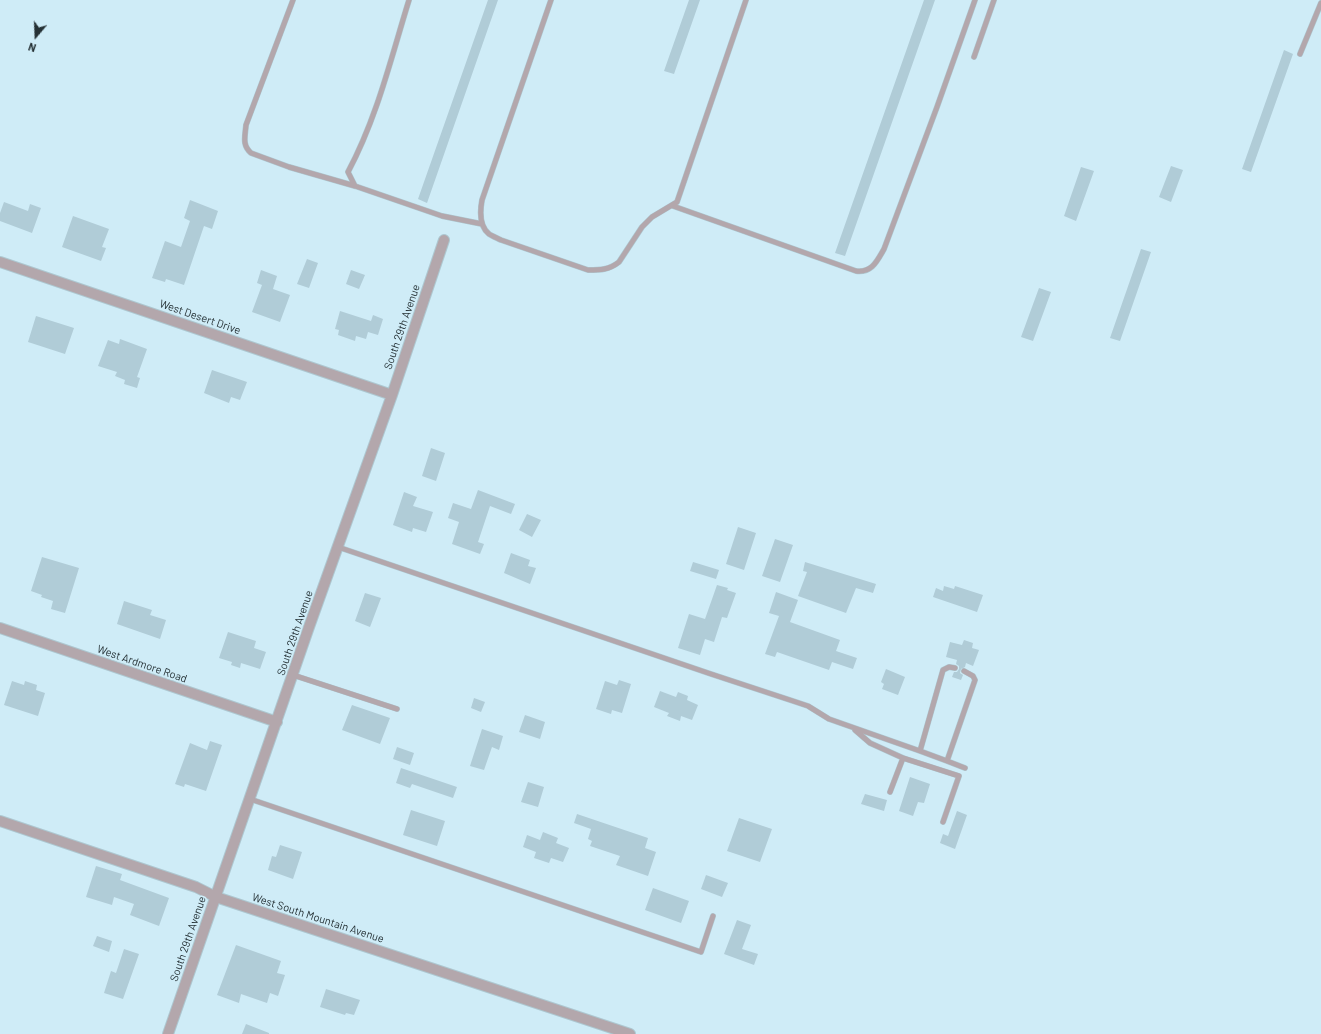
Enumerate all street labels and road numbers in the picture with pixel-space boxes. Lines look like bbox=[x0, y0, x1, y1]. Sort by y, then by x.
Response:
street label: South 29th Avenue bbox=[381, 283, 423, 371]
street label: West Desert Drive bbox=[158, 297, 242, 337]
street label: South 29th Avenue bbox=[274, 589, 316, 677]
street label: West Ardmore Road bbox=[95, 642, 189, 686]
street label: West South Mountain Avenue bbox=[250, 890, 386, 946]
street label: South 29th Avenue bbox=[167, 895, 209, 983]

